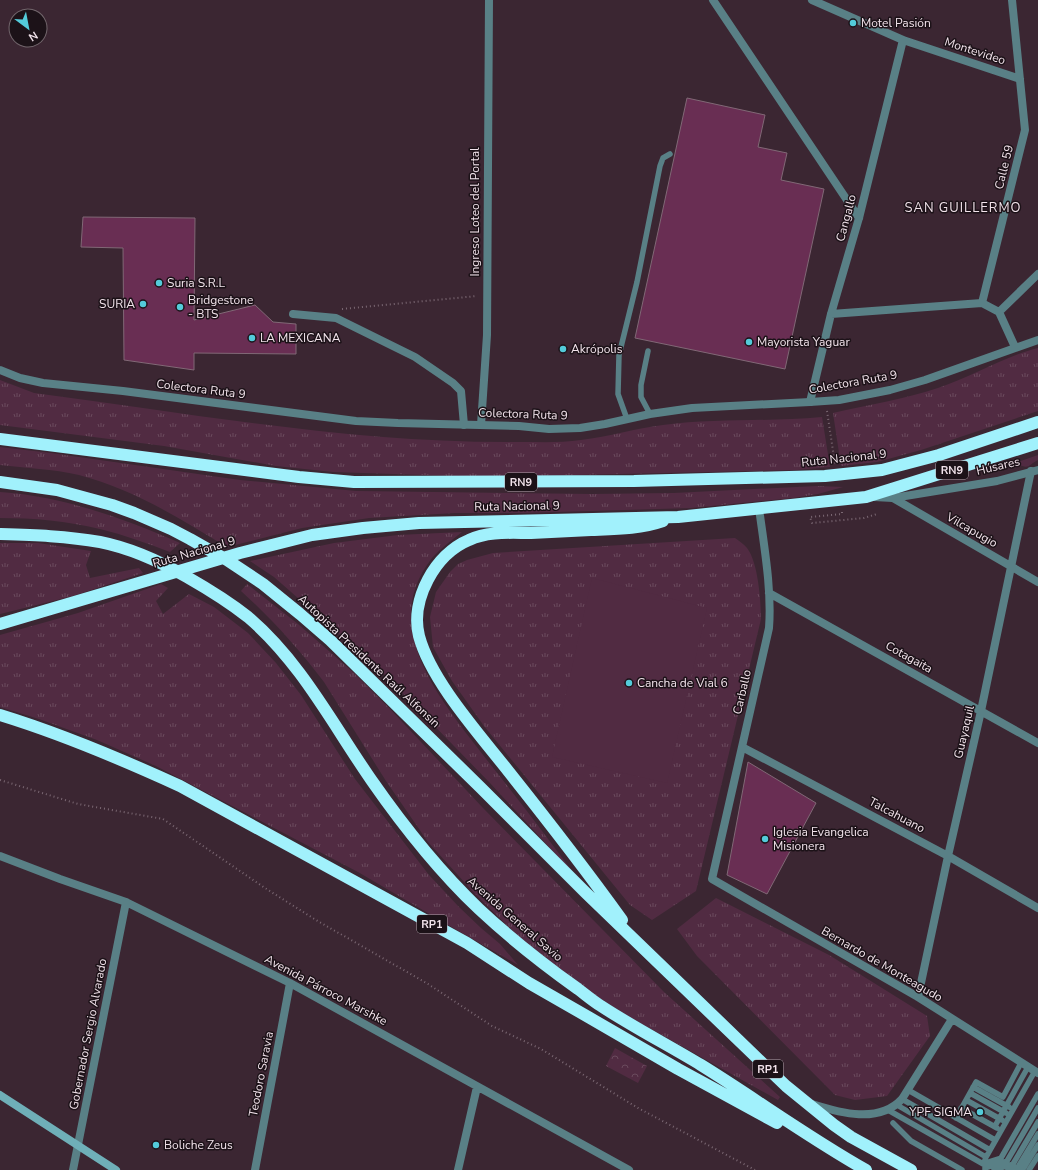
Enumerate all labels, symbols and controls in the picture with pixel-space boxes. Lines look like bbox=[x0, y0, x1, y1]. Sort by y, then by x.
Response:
north arrow bbox=[8, 8, 48, 48]
place label: Motel Pasión bbox=[861, 15, 931, 31]
marker: Motel Pasión bbox=[848, 18, 858, 28]
text: N bbox=[26, 28, 41, 45]
street label: Montevideo bbox=[942, 34, 1008, 68]
street label: Calle 59 bbox=[991, 143, 1017, 191]
street label: Ingreso Loteo del Portal bbox=[467, 147, 483, 277]
street label: Cangallo bbox=[832, 192, 860, 243]
district label: SAN GUILLERMO bbox=[904, 199, 1022, 217]
place label: Suria S.R.L bbox=[167, 275, 225, 291]
marker: Suria S.R.L bbox=[154, 278, 164, 288]
place label: Bridgestone - BTS bbox=[188, 292, 253, 322]
place label: SURIA bbox=[99, 296, 135, 312]
marker: SURIA bbox=[138, 299, 148, 309]
marker: Bridgestone - BTS bbox=[175, 302, 185, 312]
place label: LA MEXICANA bbox=[260, 330, 341, 346]
marker: LA MEXICANA bbox=[247, 333, 257, 343]
place label: Mayorista Yaguar bbox=[757, 334, 850, 350]
marker: Mayorista Yaguar bbox=[744, 337, 754, 347]
place label: Akrópolis bbox=[571, 341, 623, 357]
marker: Akrópolis bbox=[558, 344, 568, 354]
street label: Colectora Ruta 9 bbox=[807, 366, 899, 398]
street label: Colectora Ruta 9 bbox=[155, 376, 247, 402]
street label: Colectora Ruta 9 bbox=[478, 404, 568, 424]
street label: Ruta Nacional 9 bbox=[801, 446, 887, 470]
street label: Húsares bbox=[975, 453, 1022, 479]
road number: RN9 bbox=[936, 461, 968, 479]
road number: RN9 bbox=[505, 473, 537, 491]
street label: Ruta Nacional 9 bbox=[474, 497, 560, 515]
street label: Vilcapugio bbox=[943, 508, 1001, 551]
street label: Ruta Nacional 9 bbox=[151, 533, 237, 571]
street label: Autopista Presidente Raúl Alfonsín bbox=[295, 591, 443, 731]
street label: Cotagaita bbox=[883, 638, 935, 676]
street label: Carballo bbox=[729, 668, 755, 716]
place label: Cancha de Vial 6 bbox=[637, 675, 728, 691]
marker: Cancha de Vial 6 bbox=[624, 678, 634, 688]
street label: Guayaquil bbox=[950, 703, 978, 760]
street label: Talcahuano bbox=[866, 794, 928, 837]
place label: Iglesia Evangelica Misionera bbox=[773, 824, 869, 854]
marker: Iglesia Evangelica Misionera bbox=[760, 834, 770, 844]
street label: Avenida General Savio bbox=[464, 873, 566, 965]
road number: RP1 bbox=[417, 915, 447, 933]
street label: Bernardo de Monteagudo bbox=[818, 923, 946, 1005]
street label: Avenida Párroco Marshke bbox=[262, 951, 390, 1029]
street label: Gobernador Sergio Alvarado bbox=[65, 957, 111, 1111]
street label: Teodoro Saravia bbox=[245, 1030, 277, 1118]
road number: RP1 bbox=[753, 1060, 783, 1078]
place label: YPF SIGMA bbox=[908, 1104, 972, 1120]
marker: YPF SIGMA bbox=[975, 1107, 985, 1117]
place label: Boliche Zeus bbox=[164, 1137, 233, 1153]
marker: Boliche Zeus bbox=[151, 1140, 161, 1150]

